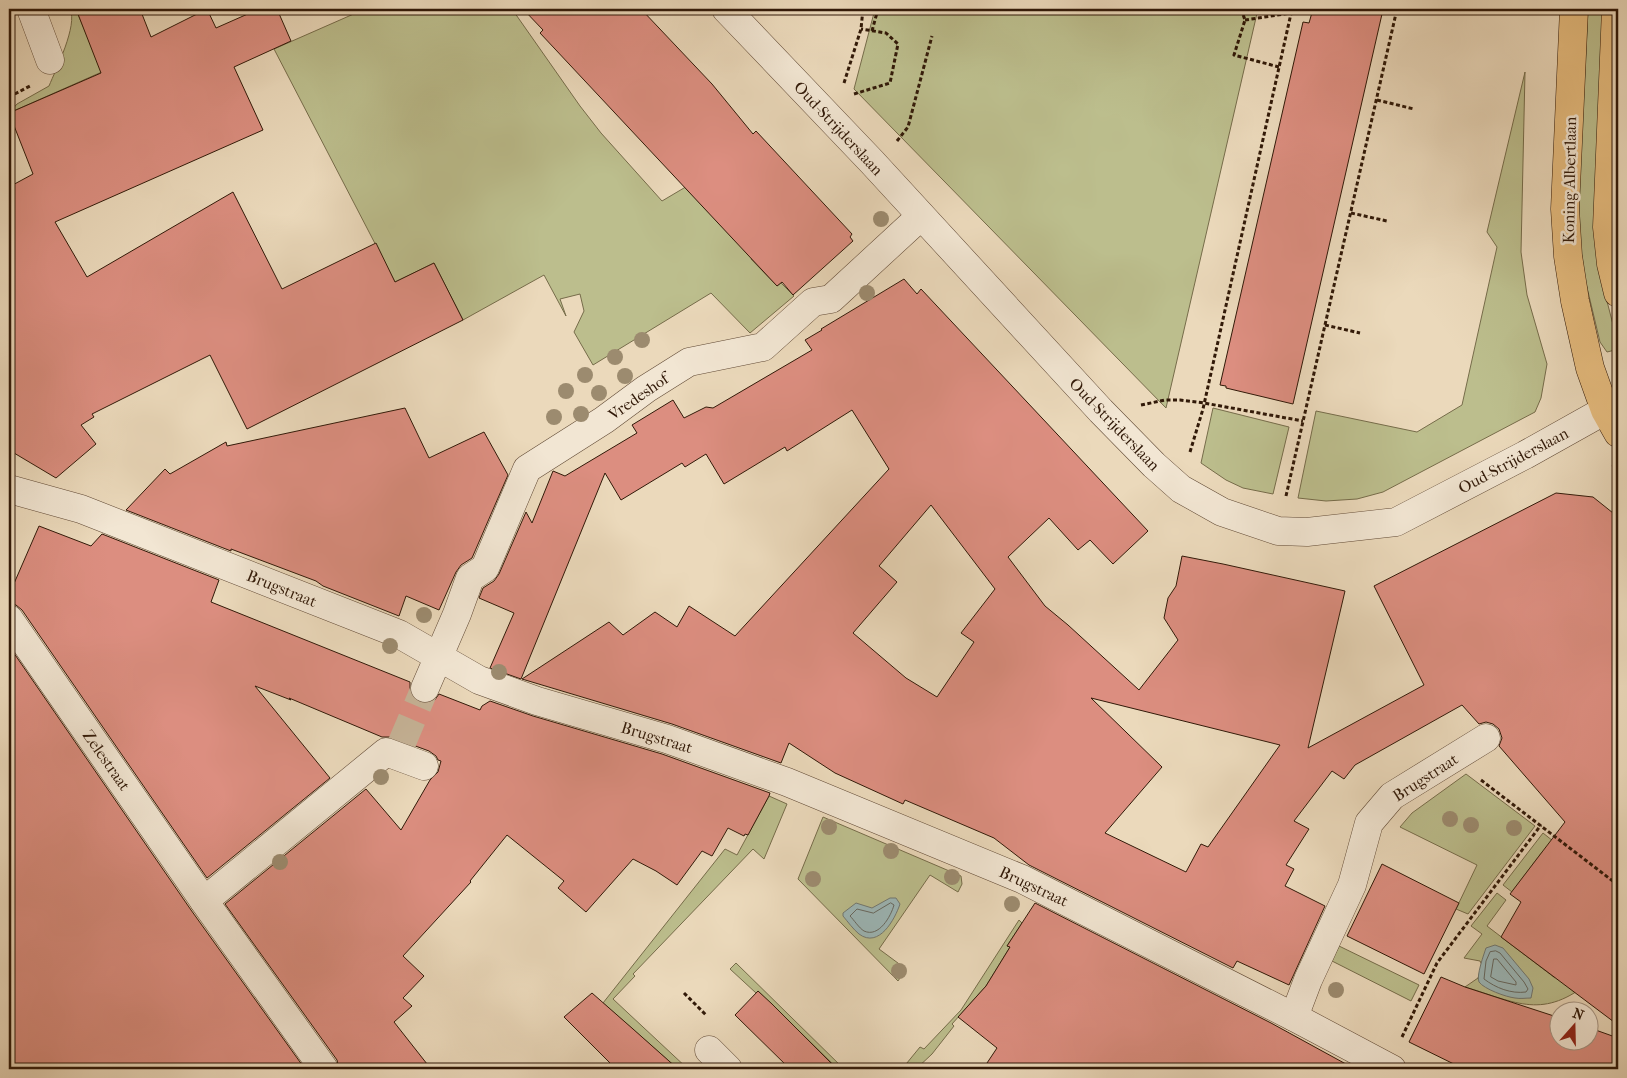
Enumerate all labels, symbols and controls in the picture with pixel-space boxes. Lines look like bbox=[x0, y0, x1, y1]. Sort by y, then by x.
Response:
street label: Oud-Strijderslaan bbox=[790, 77, 888, 180]
street label: Koning Albertlaan bbox=[1559, 116, 1580, 244]
street label: Vredeshof bbox=[604, 367, 675, 425]
street label: Oud-Strijderslaan bbox=[1065, 374, 1164, 475]
street label: Oud-Strijderslaan bbox=[1455, 423, 1572, 497]
street label: Brugstraat bbox=[244, 566, 320, 611]
street label: Brugstraat bbox=[619, 718, 695, 757]
street label: Zelestraat bbox=[79, 726, 135, 795]
street label: Brugstraat bbox=[1389, 749, 1462, 805]
street label: Brugstraat bbox=[996, 862, 1072, 911]
north arrow bbox=[1550, 1000, 1600, 1050]
text: N bbox=[1570, 1004, 1587, 1024]

